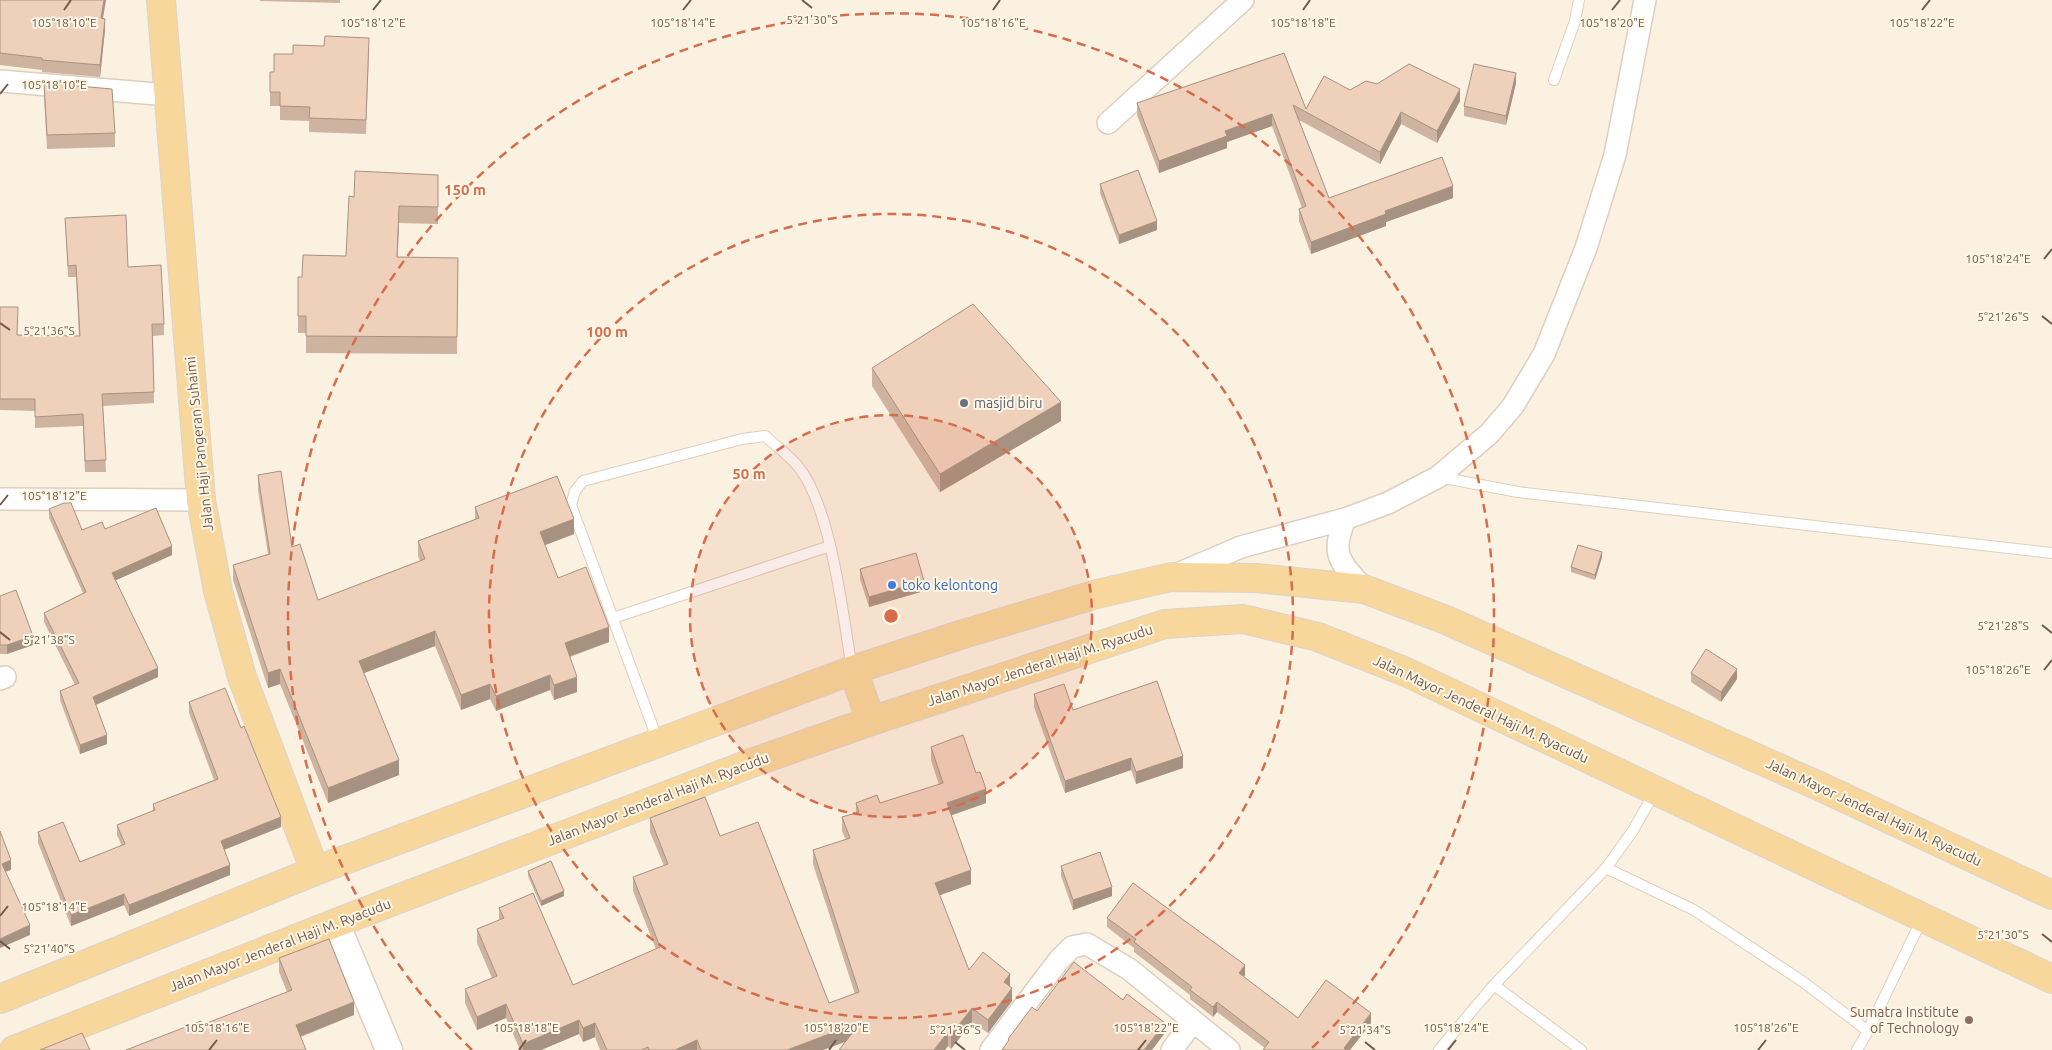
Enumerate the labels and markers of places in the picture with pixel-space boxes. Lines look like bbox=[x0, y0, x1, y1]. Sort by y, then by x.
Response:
place label: masjid biru bbox=[974, 395, 1042, 411]
marker: masjid biru bbox=[958, 397, 970, 409]
place label: toko kelontong bbox=[902, 577, 998, 593]
marker: toko kelontong bbox=[886, 579, 898, 591]
centre of rings bbox=[882, 607, 900, 625]
place label: Sumatra Institute of Technology bbox=[1850, 1004, 1959, 1036]
marker: Sumatra Institute of Technology bbox=[1963, 1014, 1975, 1026]

